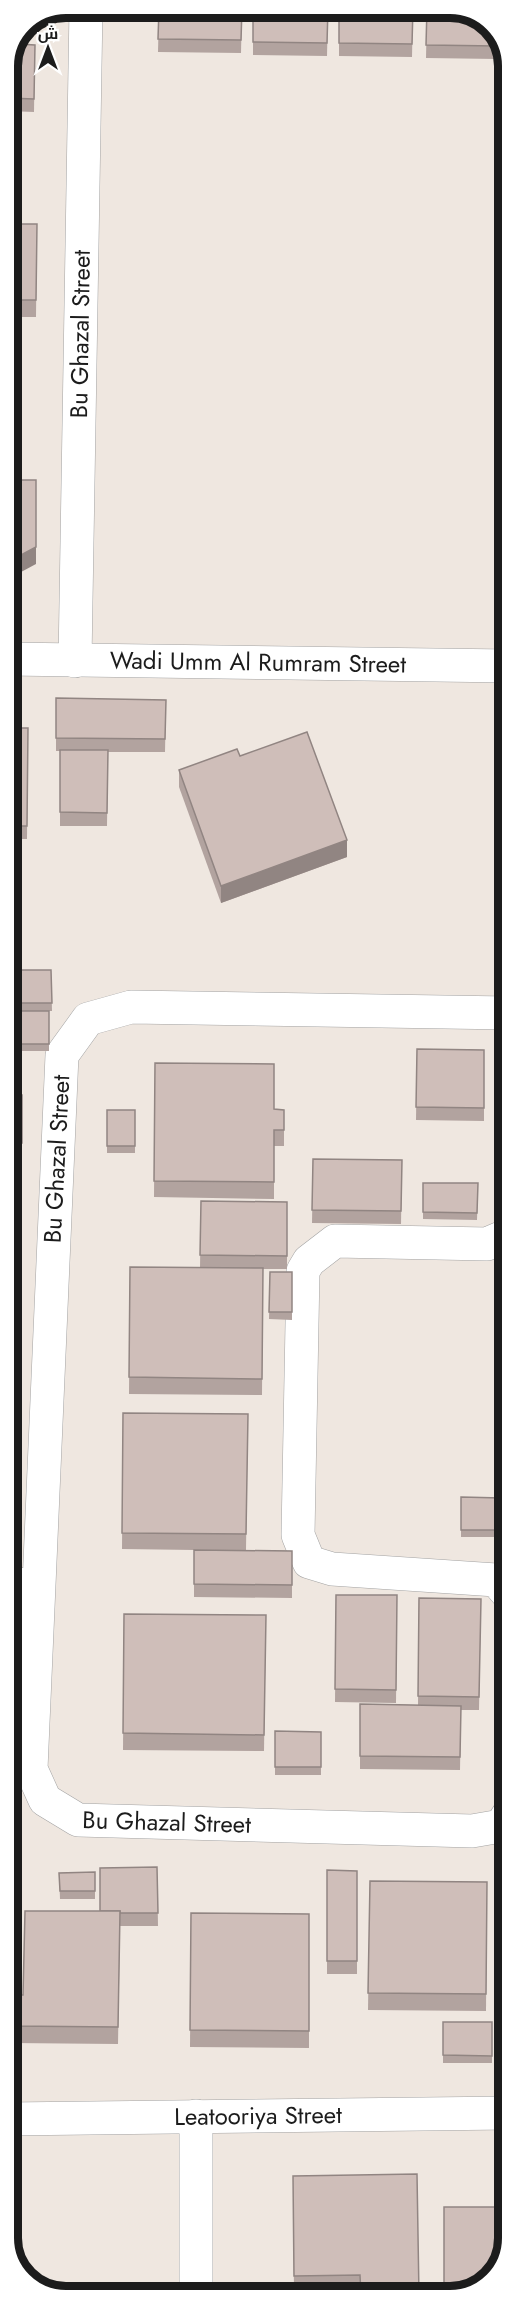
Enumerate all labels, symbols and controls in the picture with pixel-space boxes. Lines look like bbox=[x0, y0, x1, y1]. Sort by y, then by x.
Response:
north arrow bbox=[18, 18, 78, 78]
text: ش bbox=[38, 22, 58, 45]
street label: Bu Ghazal Street bbox=[61, 249, 99, 419]
street label: Wadi Umm Al Rumram Street bbox=[110, 642, 407, 682]
street label: Bu Ghazal Street bbox=[35, 1074, 78, 1244]
street label: Bu Ghazal Street bbox=[82, 1802, 252, 1842]
street label: Leatooriya Street bbox=[174, 2097, 342, 2134]

